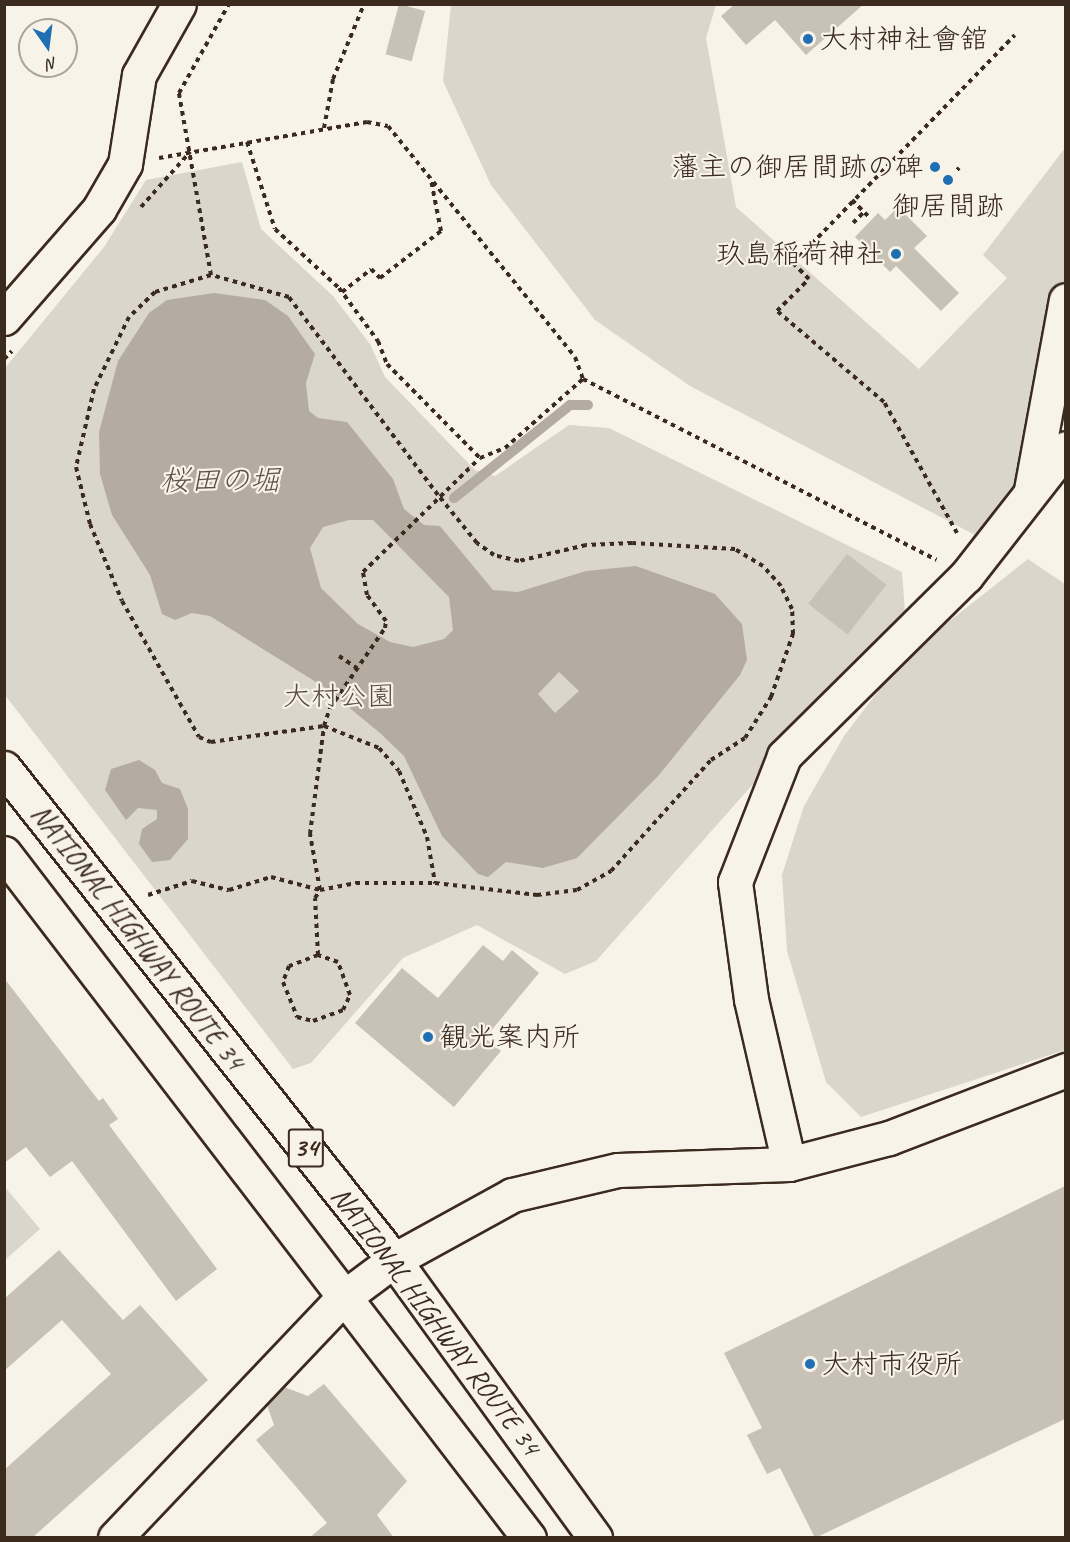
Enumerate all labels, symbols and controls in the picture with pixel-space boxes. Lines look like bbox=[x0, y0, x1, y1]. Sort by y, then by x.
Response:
north arrow bbox=[18, 18, 78, 78]
place label: 大村神社會舘 bbox=[820, 22, 988, 56]
marker: 大村神社會舘 bbox=[801, 32, 815, 46]
text: N bbox=[45, 53, 59, 74]
place label: 藩主の御居間跡の碑 bbox=[671, 150, 923, 184]
marker: 藩主の御居間跡の碑 bbox=[928, 160, 942, 174]
marker: 御居間跡 bbox=[941, 173, 955, 187]
place label: 御居間跡 bbox=[892, 189, 1004, 223]
place label: 玖島稲荷神社 bbox=[716, 237, 884, 271]
marker: 玖島稲荷神社 bbox=[889, 247, 903, 261]
water label: 桜田の堀 bbox=[160, 462, 280, 498]
park label: 大村公園 bbox=[283, 679, 395, 713]
street label: NATIONAL HIGHWAY ROUTE 34 bbox=[24, 797, 252, 1077]
place label: 観光案内所 bbox=[440, 1020, 580, 1054]
marker: 観光案内所 bbox=[421, 1030, 435, 1044]
road number: 34 bbox=[286, 1124, 326, 1172]
street label: NATIONAL HIGHWAY ROUTE 34 bbox=[324, 1180, 548, 1462]
place label: 大村市役所 bbox=[822, 1347, 962, 1381]
marker: 大村市役所 bbox=[803, 1357, 817, 1371]

